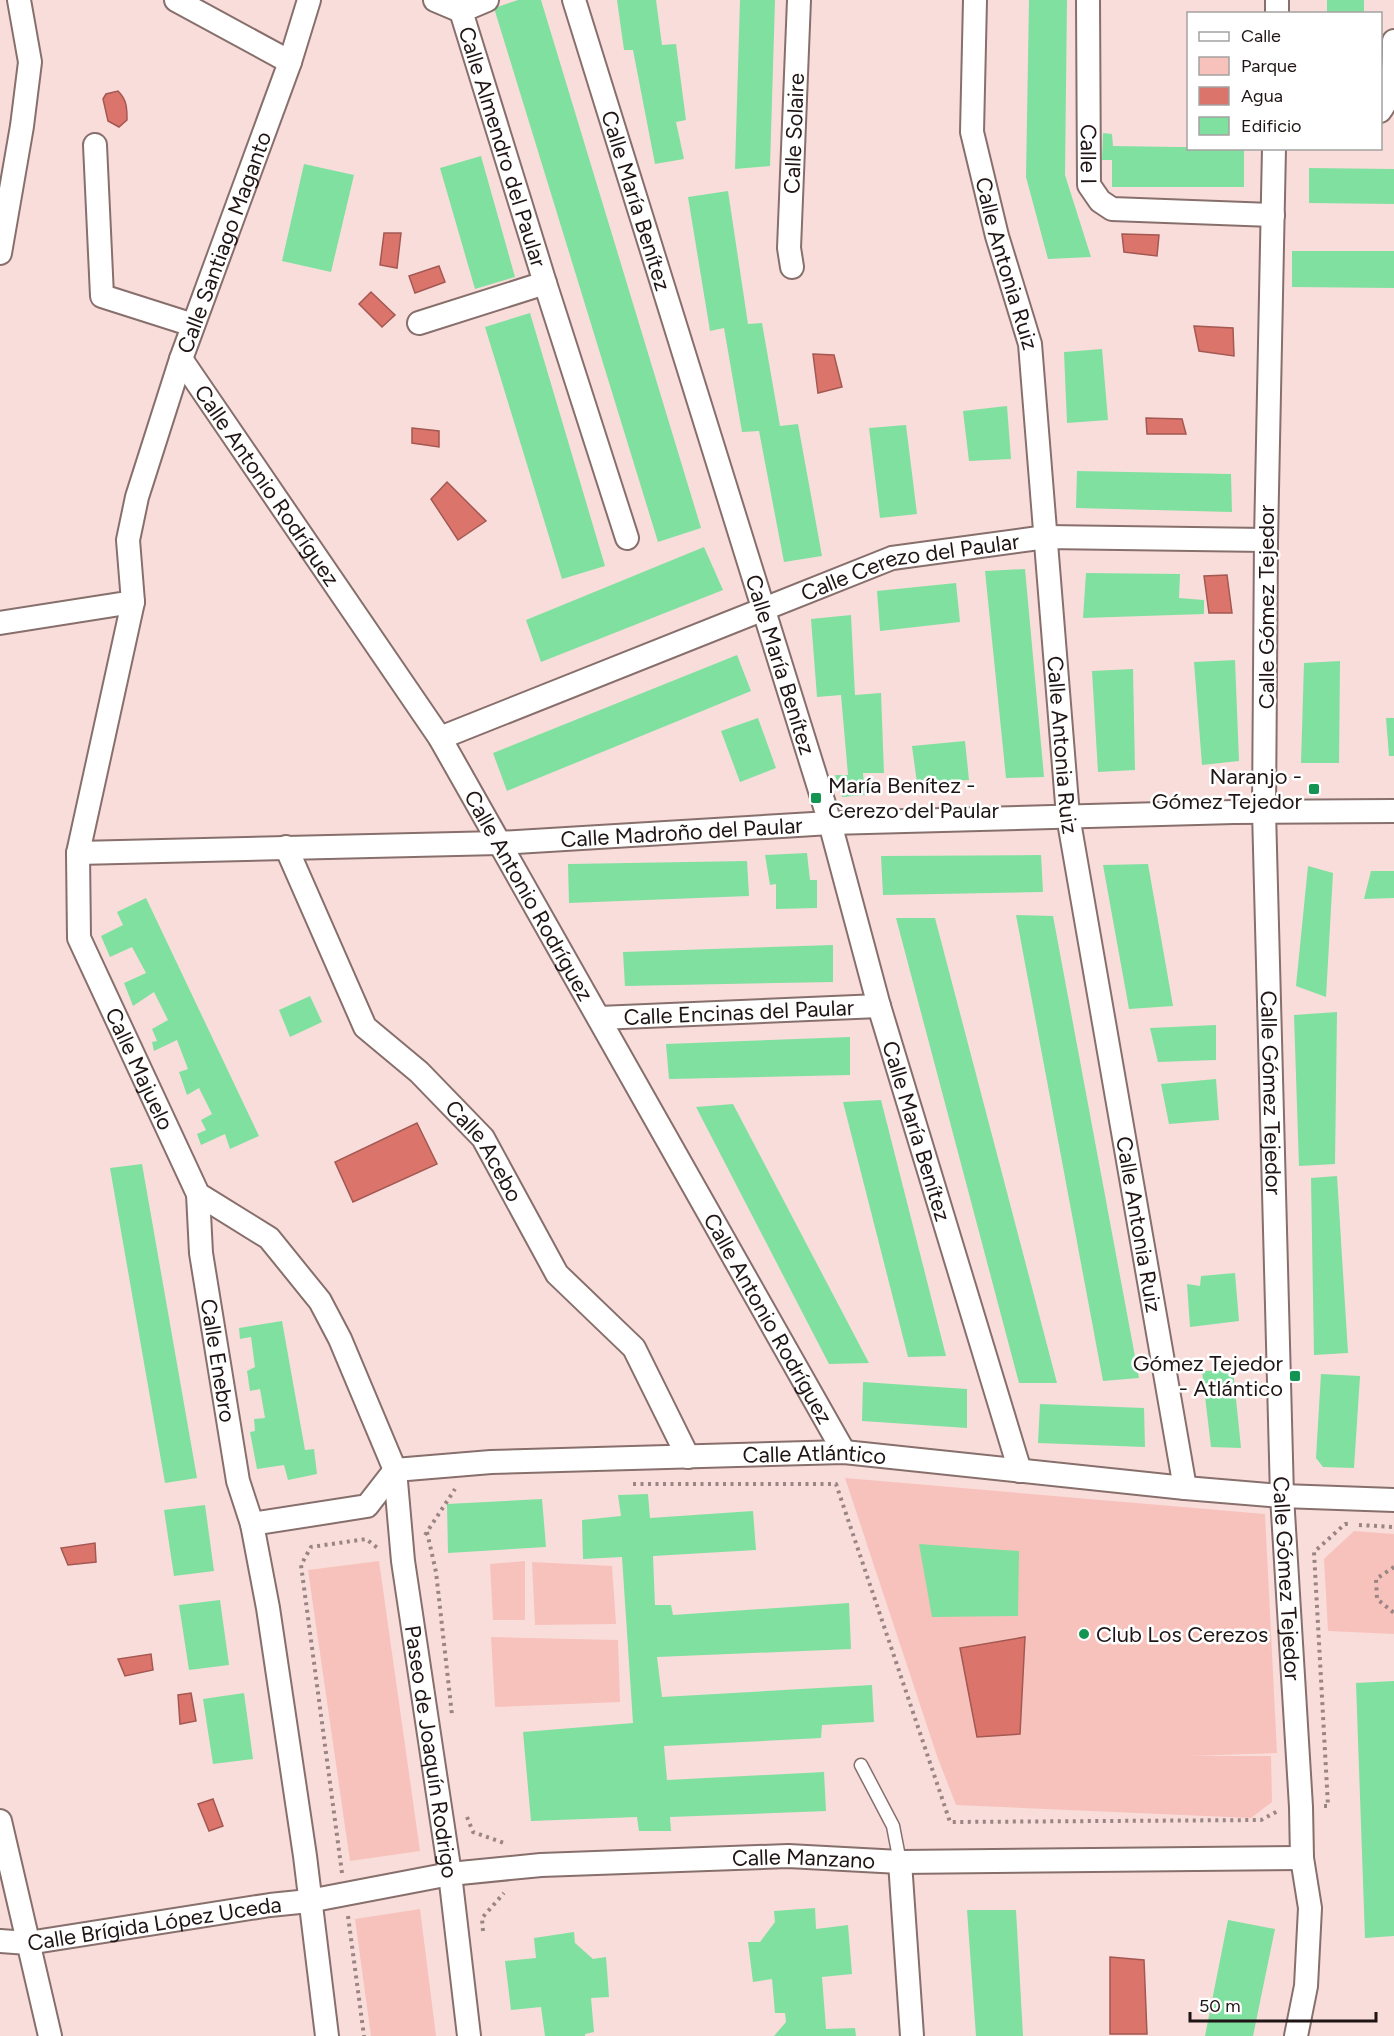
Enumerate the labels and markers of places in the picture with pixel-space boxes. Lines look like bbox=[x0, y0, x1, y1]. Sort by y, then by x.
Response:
place label: Naranjo - Gómez Tejedor bbox=[1152, 763, 1303, 815]
place label: María Benítez - Cerezo del Paular bbox=[828, 772, 1000, 824]
marker: Naranjo - Gómez Tejedor bbox=[1307, 782, 1321, 796]
marker: María Benítez - Cerezo del Paular bbox=[809, 791, 823, 805]
place label: Gómez Tejedor - Atlántico bbox=[1133, 1350, 1284, 1402]
marker: Gómez Tejedor - Atlántico bbox=[1288, 1369, 1302, 1383]
place label: Club Los Cerezos bbox=[1096, 1621, 1268, 1648]
marker: Club Los Cerezos bbox=[1077, 1627, 1091, 1641]

